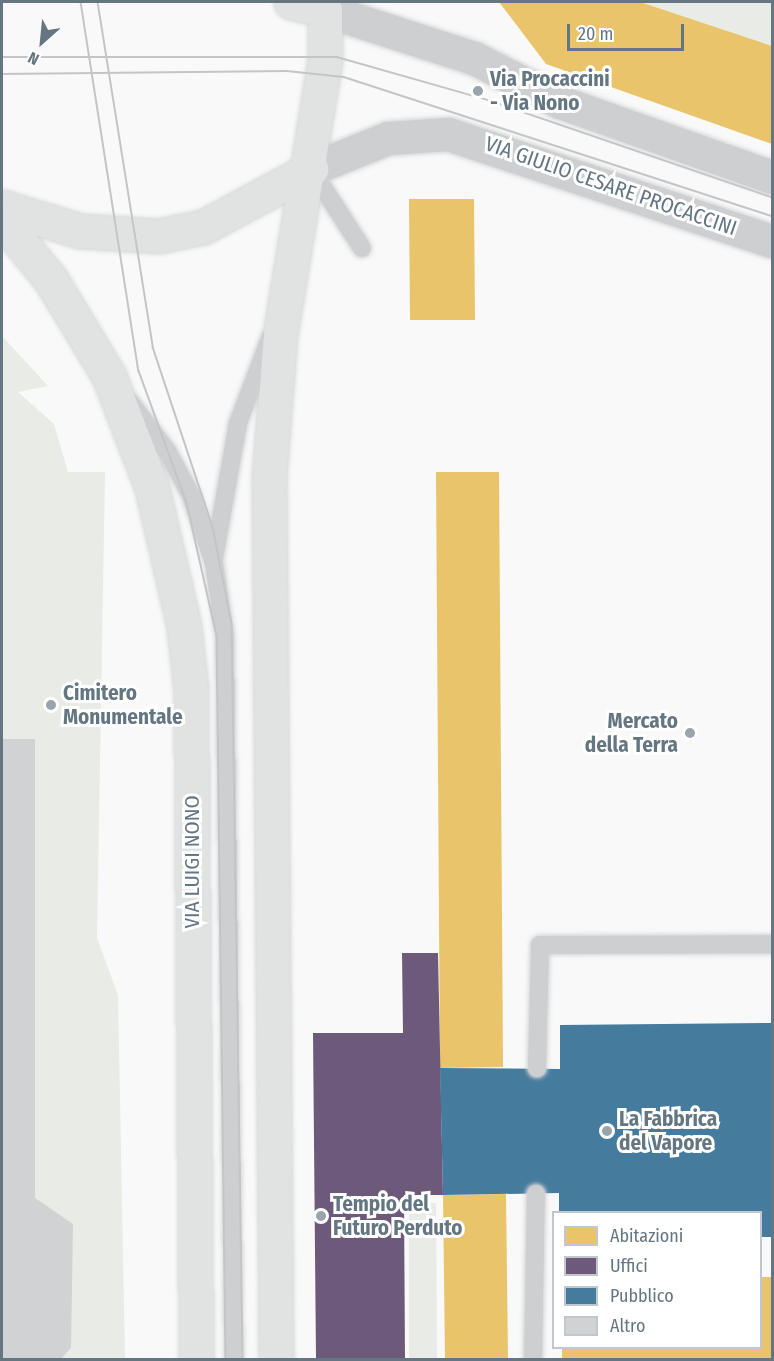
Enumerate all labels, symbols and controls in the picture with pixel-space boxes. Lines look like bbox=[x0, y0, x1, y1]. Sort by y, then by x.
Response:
north arrow bbox=[12, 12, 72, 72]
scale bar bbox=[570, 12, 687, 50]
text: 20 m bbox=[578, 23, 613, 45]
text: N bbox=[25, 48, 42, 69]
place label: Via Procaccini - Via Nono bbox=[490, 66, 610, 116]
marker: Via Procaccini - Via Nono bbox=[471, 84, 485, 98]
street label: VIA GIULIO CESARE PROCACCINI bbox=[482, 131, 740, 241]
place label: Cimitero Monumentale bbox=[63, 680, 183, 730]
marker: Cimitero Monumentale bbox=[44, 698, 58, 712]
place label: Mercato della Terra bbox=[585, 708, 678, 758]
marker: Mercato della Terra bbox=[683, 726, 697, 740]
street label: VIA LUIGI NONO bbox=[179, 795, 205, 929]
place label: La Fabbrica del Vapore bbox=[619, 1106, 717, 1156]
marker: La Fabbrica del Vapore bbox=[600, 1124, 614, 1138]
place label: Tempio del Futuro Perduto bbox=[333, 1191, 462, 1241]
marker: Tempio del Futuro Perduto bbox=[314, 1209, 328, 1223]
legend bbox=[552, 1211, 762, 1349]
text: Abitazioni bbox=[610, 1225, 683, 1247]
text: Uffici bbox=[610, 1255, 648, 1277]
text: Pubblico bbox=[610, 1285, 674, 1307]
text: Altro bbox=[610, 1315, 645, 1337]

